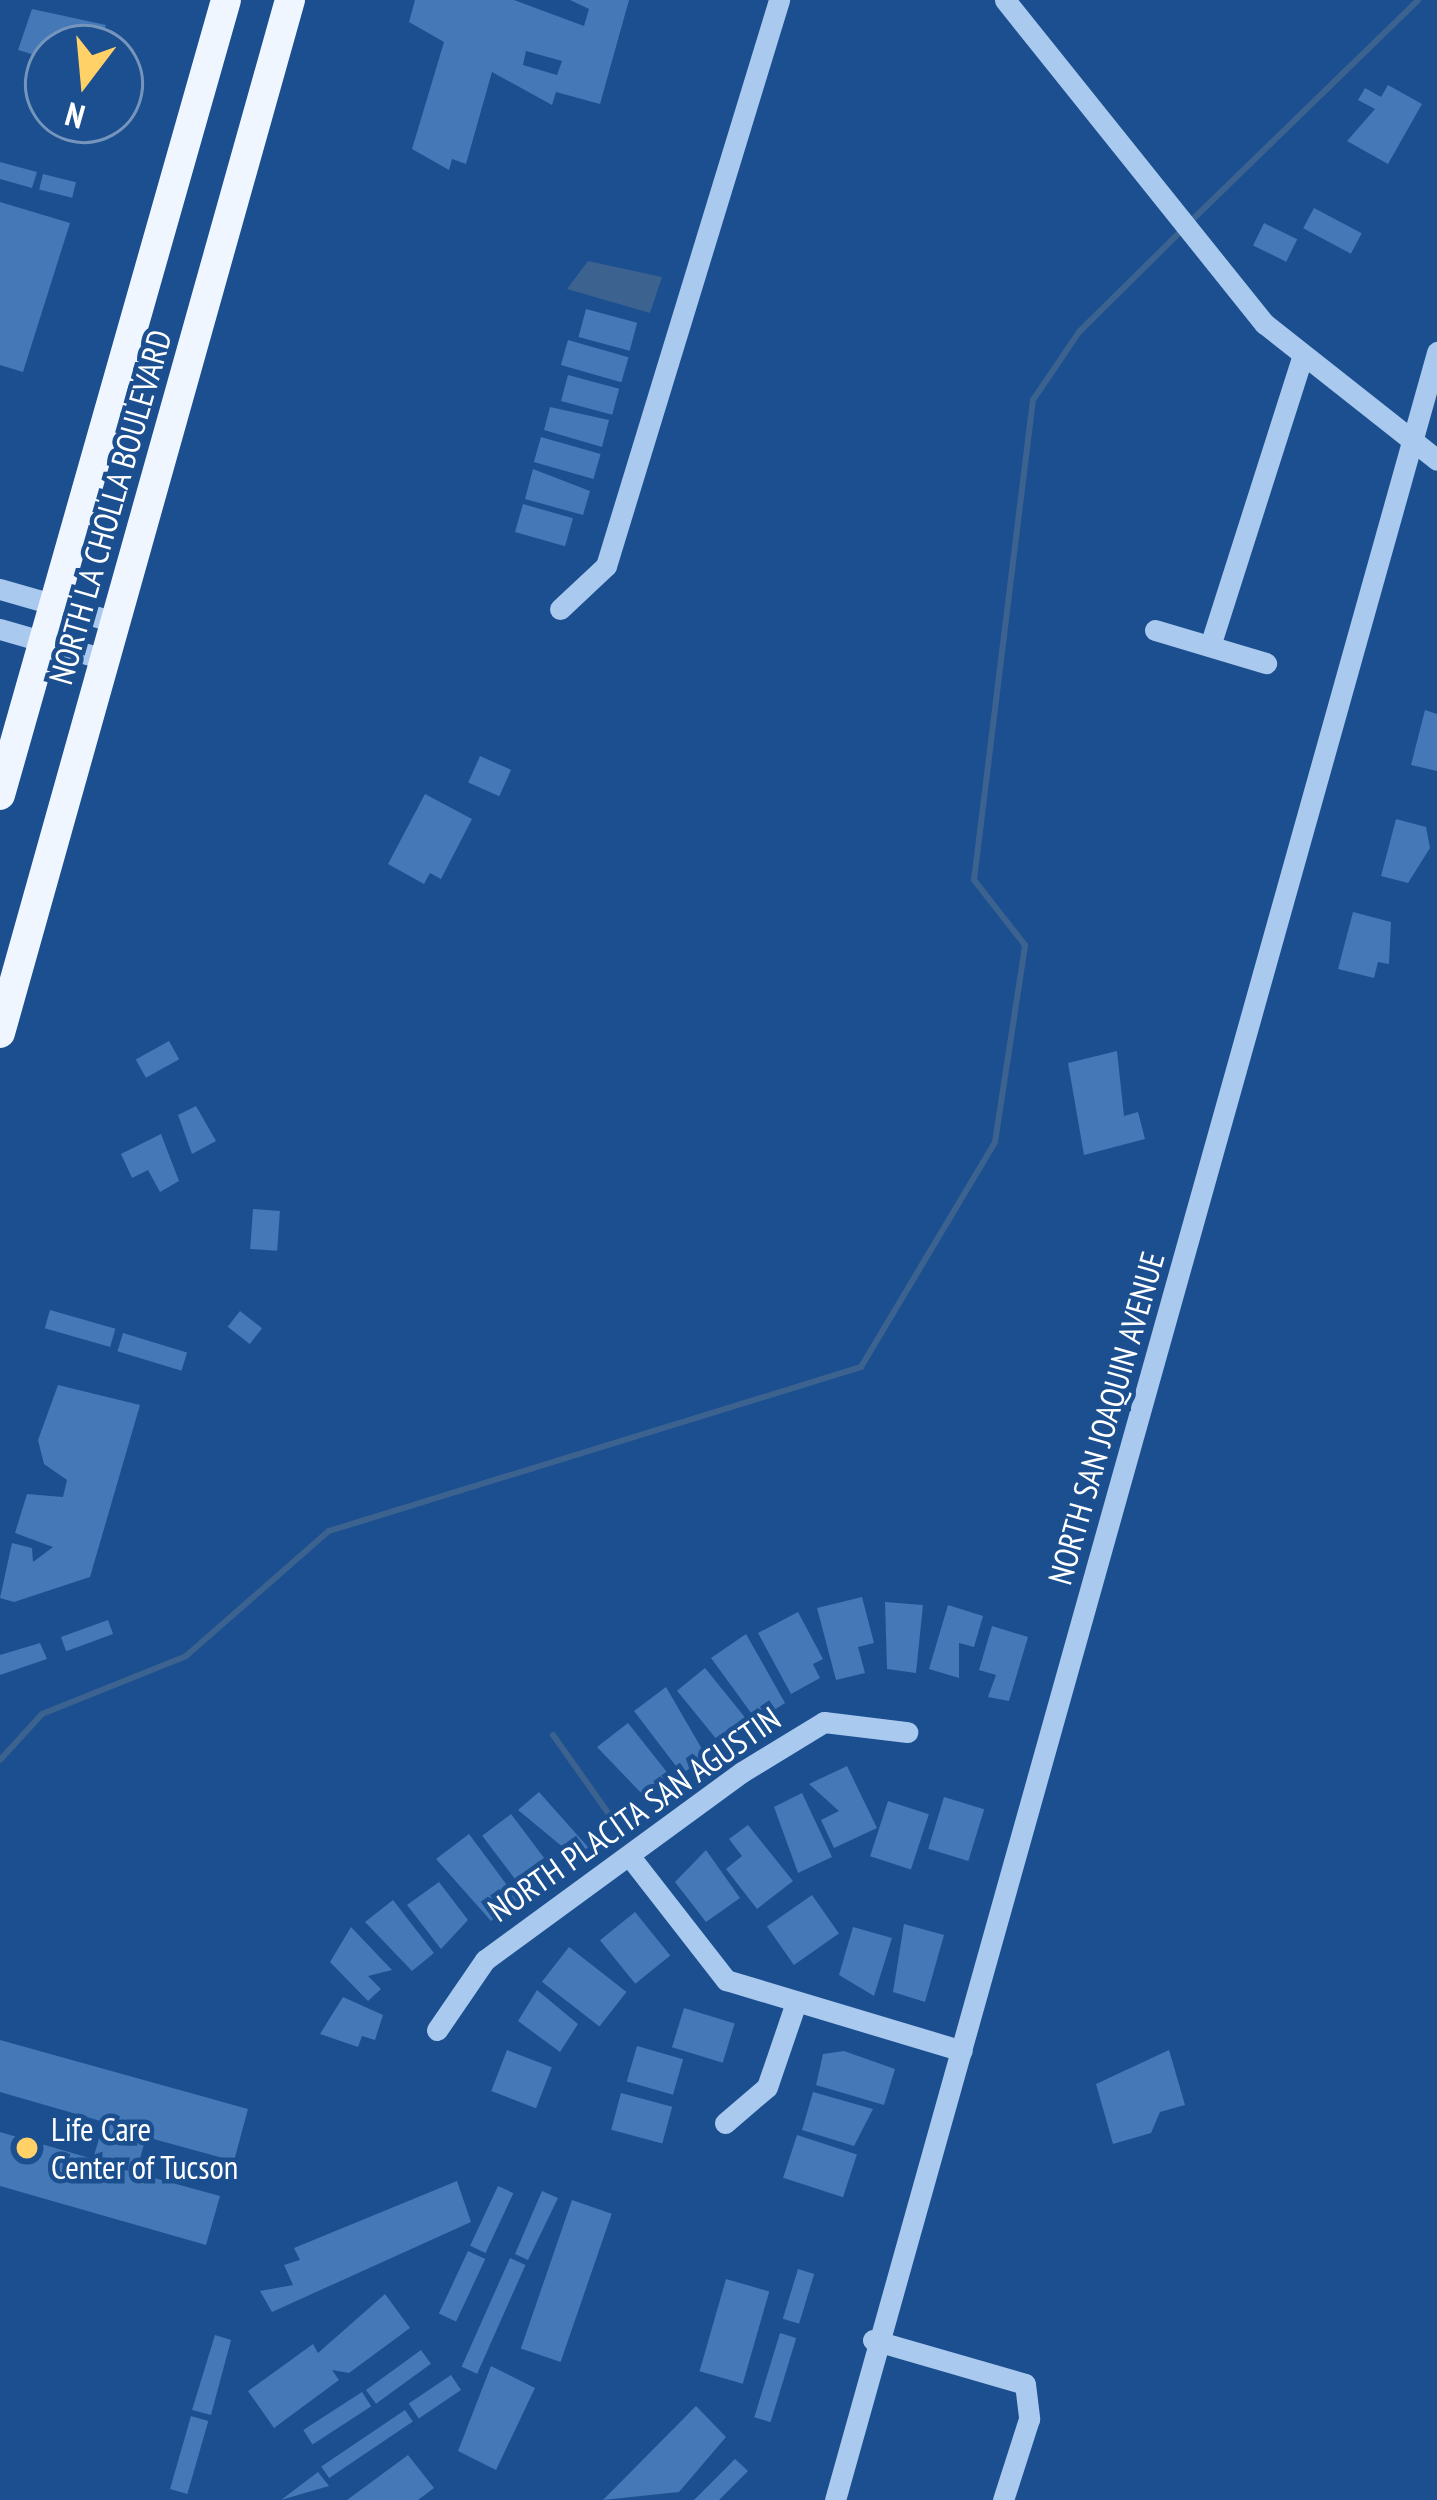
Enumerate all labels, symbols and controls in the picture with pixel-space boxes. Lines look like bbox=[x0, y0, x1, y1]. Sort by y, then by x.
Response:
north arrow bbox=[24, 24, 144, 144]
text: N bbox=[60, 93, 89, 139]
street label: NORTH LA CHOLLA BOULEVARD bbox=[40, 324, 180, 690]
street label: NORTH SAN JOAQUIN AVENUE bbox=[1039, 1247, 1173, 1589]
street label: NORTH PLACITA SAN AGUSTIN bbox=[480, 1698, 788, 1930]
place label: Life Care Center of Tucson bbox=[51, 2109, 239, 2187]
marker: Life Care Center of Tucson bbox=[14, 2135, 40, 2161]

